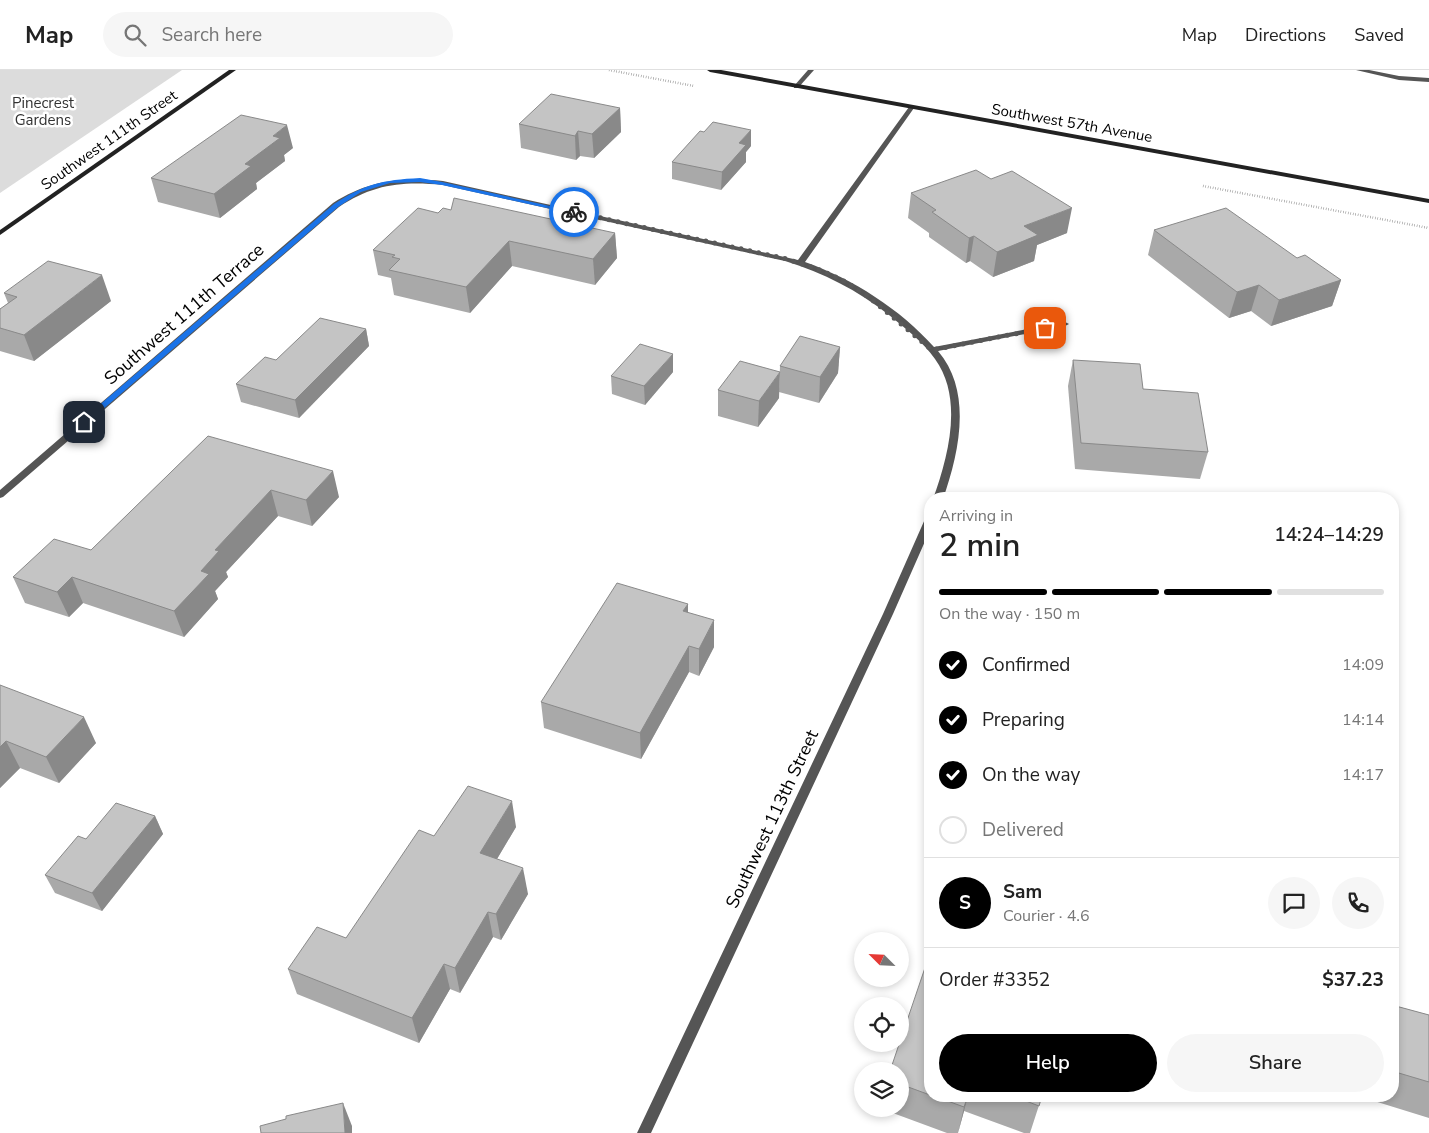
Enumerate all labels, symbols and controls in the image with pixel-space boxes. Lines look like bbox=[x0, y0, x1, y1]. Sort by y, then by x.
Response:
search box bbox=[103, 12, 453, 57]
text: Map bbox=[25, 19, 73, 51]
icon: search bbox=[121, 21, 149, 49]
text: Search here bbox=[161, 22, 262, 48]
text: Map bbox=[1182, 23, 1217, 47]
text: Directions bbox=[1245, 23, 1326, 47]
text: Saved bbox=[1354, 23, 1404, 47]
street label: Southwest 111th Street bbox=[37, 85, 182, 195]
park label: Pinecrest Gardens bbox=[12, 93, 75, 130]
street label: Southwest 57th Avenue bbox=[990, 99, 1154, 147]
courier bbox=[549, 187, 599, 237]
icon: bike bbox=[560, 198, 588, 226]
street label: Southwest 111th Terrace bbox=[99, 238, 269, 390]
pin bbox=[1024, 307, 1066, 349]
icon: bag bbox=[1031, 314, 1059, 342]
pin bbox=[63, 401, 105, 443]
icon: home bbox=[70, 408, 98, 436]
text: Arriving in bbox=[939, 505, 1013, 527]
text: 14:24–14:29 bbox=[1274, 522, 1384, 548]
text: 2 min bbox=[939, 524, 1021, 567]
text: On the way · 150 m bbox=[939, 603, 1080, 625]
icon: check bbox=[939, 651, 967, 679]
text: Confirmed bbox=[982, 652, 1070, 678]
text: 14:09 bbox=[1342, 654, 1384, 676]
icon: check bbox=[939, 706, 967, 734]
text: Preparing bbox=[982, 707, 1065, 733]
text: 14:14 bbox=[1342, 709, 1384, 731]
street label: Southwest 113th Street bbox=[720, 725, 824, 912]
icon: check bbox=[939, 761, 967, 789]
text: On the way bbox=[982, 762, 1080, 788]
text: 14:17 bbox=[1342, 764, 1384, 786]
text: Delivered bbox=[982, 817, 1064, 843]
button: chat bbox=[1268, 877, 1320, 929]
button: phone bbox=[1332, 877, 1384, 929]
text: Sam bbox=[1003, 879, 1042, 905]
text: S bbox=[959, 890, 971, 916]
text: Courier · 4.6 bbox=[1003, 905, 1089, 927]
north arrow bbox=[854, 932, 909, 988]
map controls bbox=[854, 932, 909, 1117]
text: Order #3352 bbox=[939, 967, 1050, 993]
text: $37.23 bbox=[1322, 967, 1384, 993]
button: locate bbox=[854, 997, 909, 1052]
button: Help bbox=[939, 1034, 1157, 1092]
button: Share bbox=[1167, 1034, 1384, 1092]
button: layers bbox=[854, 1062, 909, 1117]

